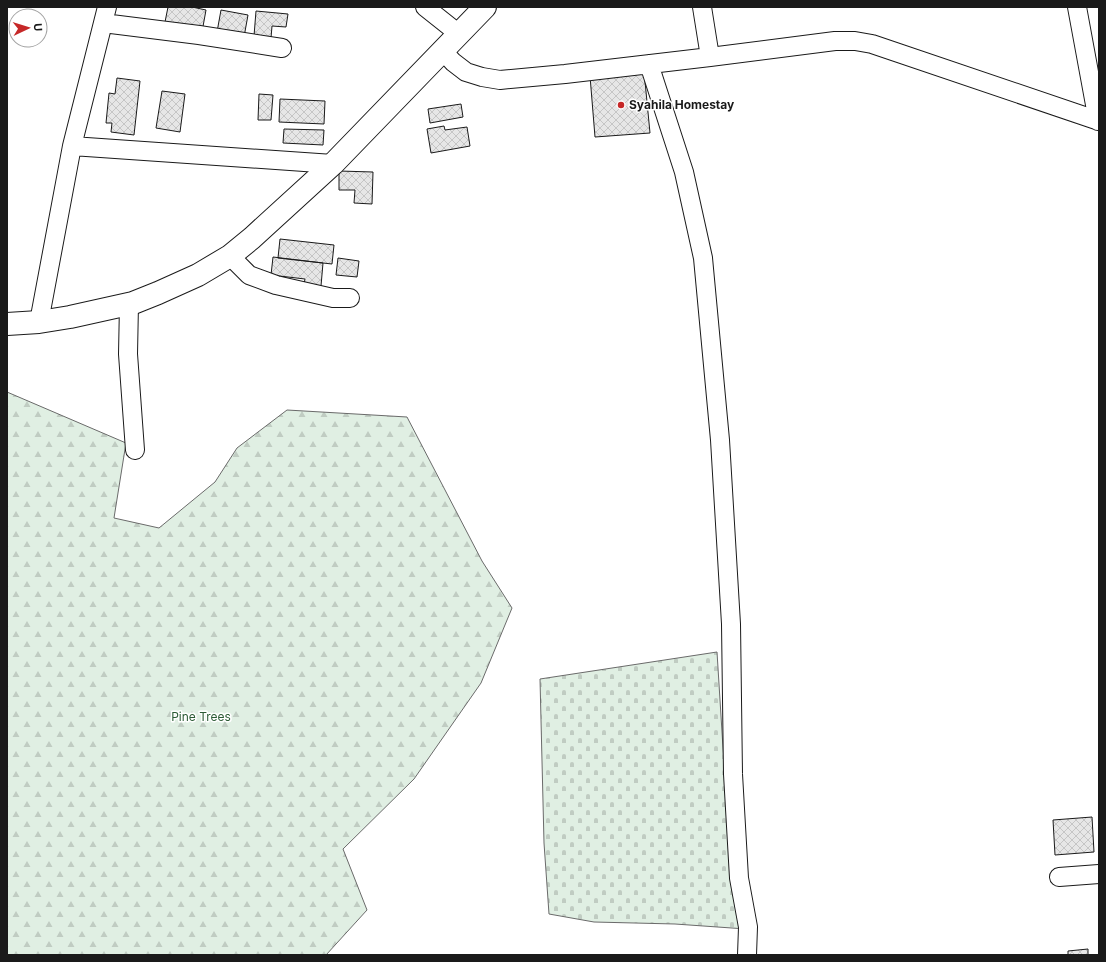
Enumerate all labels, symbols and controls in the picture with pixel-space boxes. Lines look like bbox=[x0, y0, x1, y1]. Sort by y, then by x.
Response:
north arrow bbox=[8, 8, 48, 48]
text: U bbox=[31, 23, 45, 32]
place label: Syahila Homestay bbox=[629, 97, 735, 112]
marker: Syahila Homestay bbox=[616, 100, 626, 110]
park label: Pine Trees bbox=[171, 709, 231, 724]

